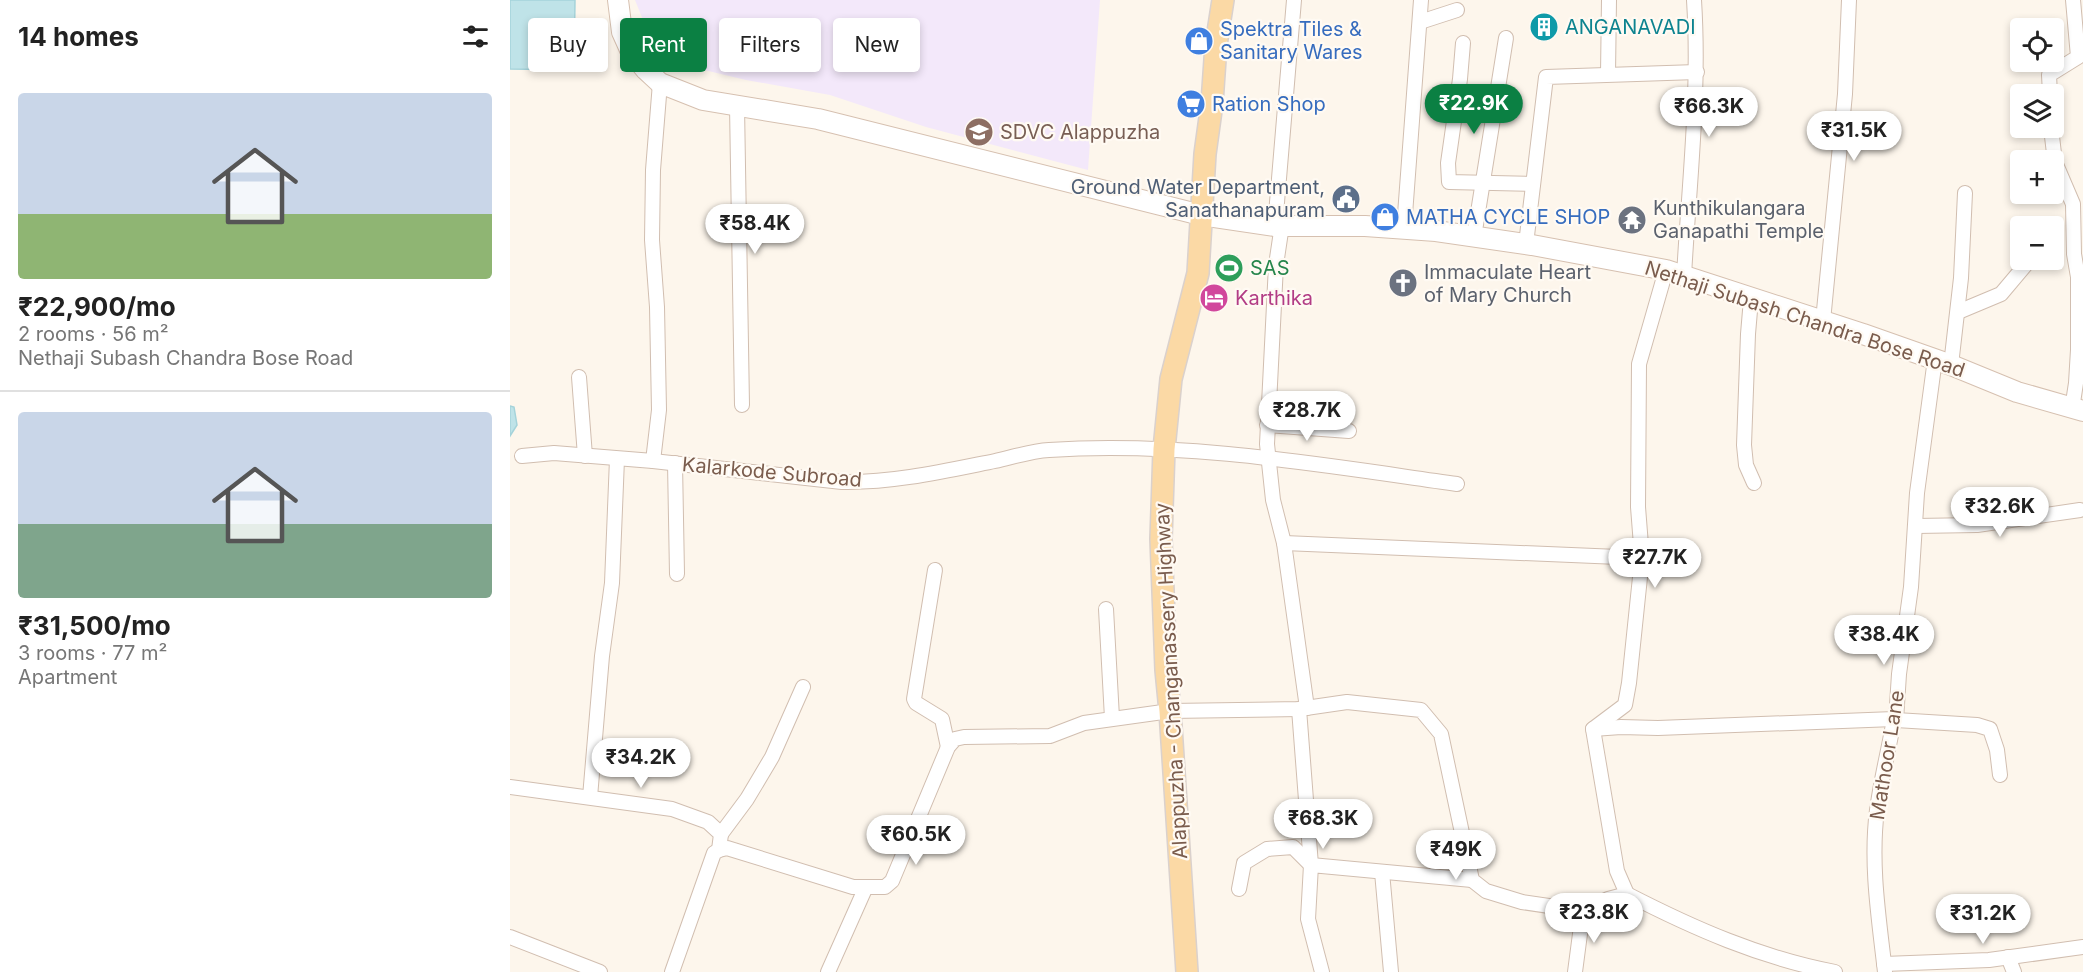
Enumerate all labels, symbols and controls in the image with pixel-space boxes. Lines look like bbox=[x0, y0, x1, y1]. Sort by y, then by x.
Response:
building icon: ANGANAVADI bbox=[1528, 11, 1560, 43]
place label: ANGANAVADI bbox=[1565, 15, 1696, 39]
place label: Spektra Tiles & Sanitary Wares bbox=[1220, 17, 1363, 64]
chip: Buy bbox=[528, 18, 608, 72]
chip: Rent bbox=[620, 18, 707, 72]
chip: Filters bbox=[719, 18, 821, 72]
chip: New bbox=[833, 18, 920, 72]
map controls bbox=[2010, 18, 2064, 270]
button: locate bbox=[2010, 18, 2064, 72]
icon: filters bbox=[459, 20, 492, 53]
text: 14 homes bbox=[18, 21, 139, 52]
shop icon: Spektra Tiles & Sanitary Wares bbox=[1183, 25, 1215, 57]
pin: ₹22.9K bbox=[1425, 84, 1523, 135]
button: layers bbox=[2010, 84, 2064, 138]
pin: ₹66.3K bbox=[1660, 87, 1758, 138]
supermarket icon: Ration Shop bbox=[1175, 88, 1207, 120]
text: ₹22.9K bbox=[1439, 91, 1509, 115]
place label: Ration Shop bbox=[1212, 92, 1326, 116]
text: ₹66.3K bbox=[1674, 94, 1744, 118]
pin: ₹31.5K bbox=[1805, 111, 1903, 162]
school or university icon: SDVC Alappuzha bbox=[963, 116, 995, 148]
text: ₹31.5K bbox=[1821, 118, 1887, 142]
place label: SDVC Alappuzha bbox=[1000, 120, 1160, 144]
icon: home bbox=[201, 132, 309, 240]
button: + bbox=[2010, 150, 2064, 204]
place label: Ground Water Department, Sanathanapuram bbox=[1071, 175, 1325, 222]
public building icon: Ground Water Department, Sanathanapuram bbox=[1330, 183, 1362, 215]
place label: Kunthikulangara Ganapathi Temple bbox=[1653, 196, 1824, 243]
shop icon: MATHA CYCLE SHOP bbox=[1369, 201, 1401, 233]
pin: ₹58.4K bbox=[706, 204, 804, 255]
temple icon: Kunthikulangara Ganapathi Temple bbox=[1616, 204, 1648, 236]
place label: MATHA CYCLE SHOP bbox=[1406, 205, 1610, 229]
text: ₹58.4K bbox=[719, 211, 791, 235]
button: − bbox=[2010, 216, 2064, 270]
sports icon: SAS bbox=[1213, 252, 1245, 284]
place label: SAS bbox=[1250, 256, 1289, 280]
street label: Nethaji Subash Chandra Bose Road bbox=[1642, 256, 1968, 382]
place label: Immaculate Heart of Mary Church bbox=[1424, 260, 1591, 307]
church icon: Immaculate Heart of Mary Church bbox=[1387, 267, 1419, 299]
hotel icon: Karthika bbox=[1198, 282, 1230, 314]
place label: Karthika bbox=[1235, 286, 1313, 310]
text: ₹22,900/mo bbox=[18, 291, 176, 322]
text: 2 rooms · 56 m² bbox=[18, 322, 169, 346]
text: Nethaji Subash Chandra Bose Road bbox=[18, 346, 353, 370]
pin: ₹28.7K bbox=[1258, 391, 1356, 442]
text: ₹28.7K bbox=[1273, 398, 1341, 422]
icon: home bbox=[201, 451, 309, 559]
street label: Kalarkode Subroad bbox=[681, 452, 863, 492]
pin: ₹32.6K bbox=[1951, 487, 2049, 538]
text: ₹32.6K bbox=[1965, 494, 2035, 518]
street label: Alappuzha - Changanassery Highway bbox=[1150, 502, 1192, 860]
pin: ₹27.7K bbox=[1606, 538, 1704, 589]
text: ₹27.7K bbox=[1622, 545, 1688, 569]
text: ₹31,500/mo bbox=[18, 610, 171, 641]
pin: ₹38.4K bbox=[1835, 615, 1933, 666]
text: ₹38.4K bbox=[1848, 622, 1920, 646]
text: 3 rooms · 77 m² bbox=[18, 641, 167, 665]
text: Apartment bbox=[18, 665, 117, 689]
street label: Mathoor Lane bbox=[1865, 689, 1909, 821]
pin: ₹34.2K bbox=[592, 738, 690, 789]
text: ₹34.2K bbox=[606, 745, 676, 769]
pin: ₹68.3K bbox=[1274, 799, 1372, 850]
text: ₹68.3K bbox=[1288, 806, 1358, 830]
pin: ₹60.5K bbox=[867, 815, 965, 866]
text: ₹60.5K bbox=[880, 822, 952, 846]
pin: ₹49K bbox=[1420, 830, 1492, 881]
text: ₹49K bbox=[1430, 837, 1482, 861]
pin: ₹23.8K bbox=[1545, 893, 1643, 944]
pin: ₹31.2K bbox=[1934, 894, 2032, 945]
text: ₹23.8K bbox=[1559, 900, 1629, 924]
text: ₹31.2K bbox=[1950, 901, 2016, 925]

